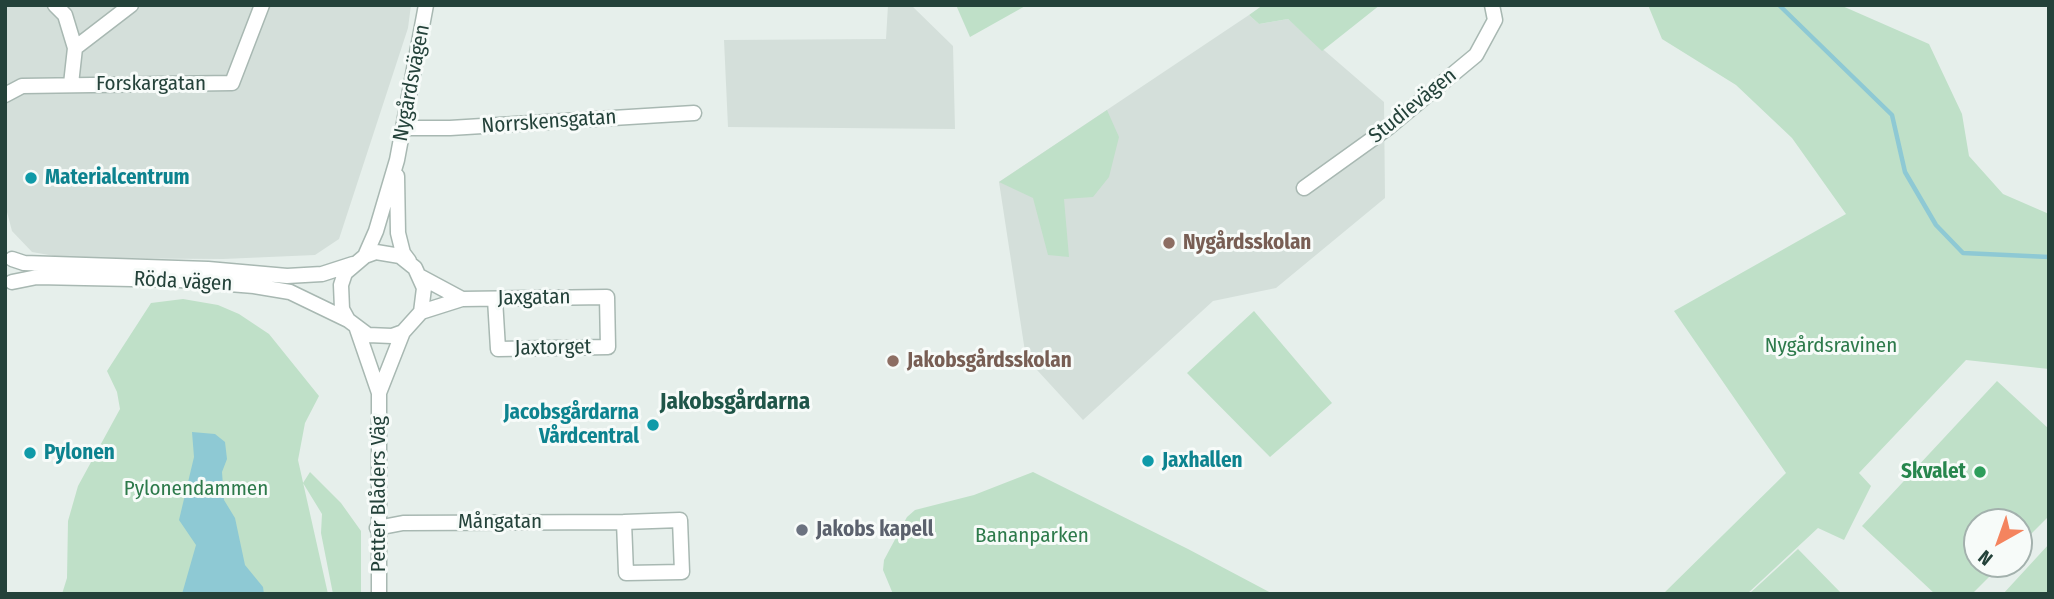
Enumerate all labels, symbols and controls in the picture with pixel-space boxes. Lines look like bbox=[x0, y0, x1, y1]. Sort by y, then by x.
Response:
street label: Nygårdsvägen bbox=[388, 22, 436, 144]
street label: Studievägen bbox=[1364, 63, 1462, 149]
street label: Forskargatan bbox=[96, 71, 206, 97]
street label: Norrskensgatan bbox=[481, 105, 617, 139]
place label: Materialcentrum bbox=[45, 165, 190, 191]
marker: Materialcentrum bbox=[23, 170, 39, 186]
place label: Nygårdsskolan bbox=[1183, 230, 1311, 256]
marker: Nygårdsskolan bbox=[1161, 235, 1177, 251]
street label: Röda vägen bbox=[133, 267, 233, 297]
street label: Jaxgatan bbox=[497, 285, 571, 311]
park label: Nygårdsravinen bbox=[1765, 333, 1897, 359]
street label: Jaxtorget bbox=[514, 335, 592, 361]
place label: Jakobsgårdsskolan bbox=[907, 348, 1072, 374]
marker: Jakobsgårdsskolan bbox=[885, 353, 901, 369]
district label: Jakobsgårdarna bbox=[660, 389, 810, 417]
place label: Jacobsgårdarna Vårdcentral bbox=[503, 400, 639, 450]
street label: Petter Blåders Väg bbox=[366, 416, 392, 572]
marker: Jacobsgårdarna Vårdcentral bbox=[645, 417, 661, 433]
place label: Pylonen bbox=[44, 440, 115, 466]
marker: Pylonen bbox=[22, 445, 38, 461]
place label: Jaxhallen bbox=[1162, 448, 1243, 474]
marker: Jaxhallen bbox=[1140, 453, 1156, 469]
place label: Skvalet bbox=[1901, 459, 1966, 485]
marker: Skvalet bbox=[1972, 464, 1988, 480]
park label: Pylonendammen bbox=[124, 476, 268, 502]
north arrow bbox=[1963, 508, 2033, 578]
street label: Mångatan bbox=[458, 509, 542, 535]
place label: Jakobs kapell bbox=[816, 517, 933, 543]
marker: Jakobs kapell bbox=[794, 522, 810, 538]
park label: Bananparken bbox=[975, 523, 1089, 549]
text: N bbox=[1974, 545, 1997, 570]

